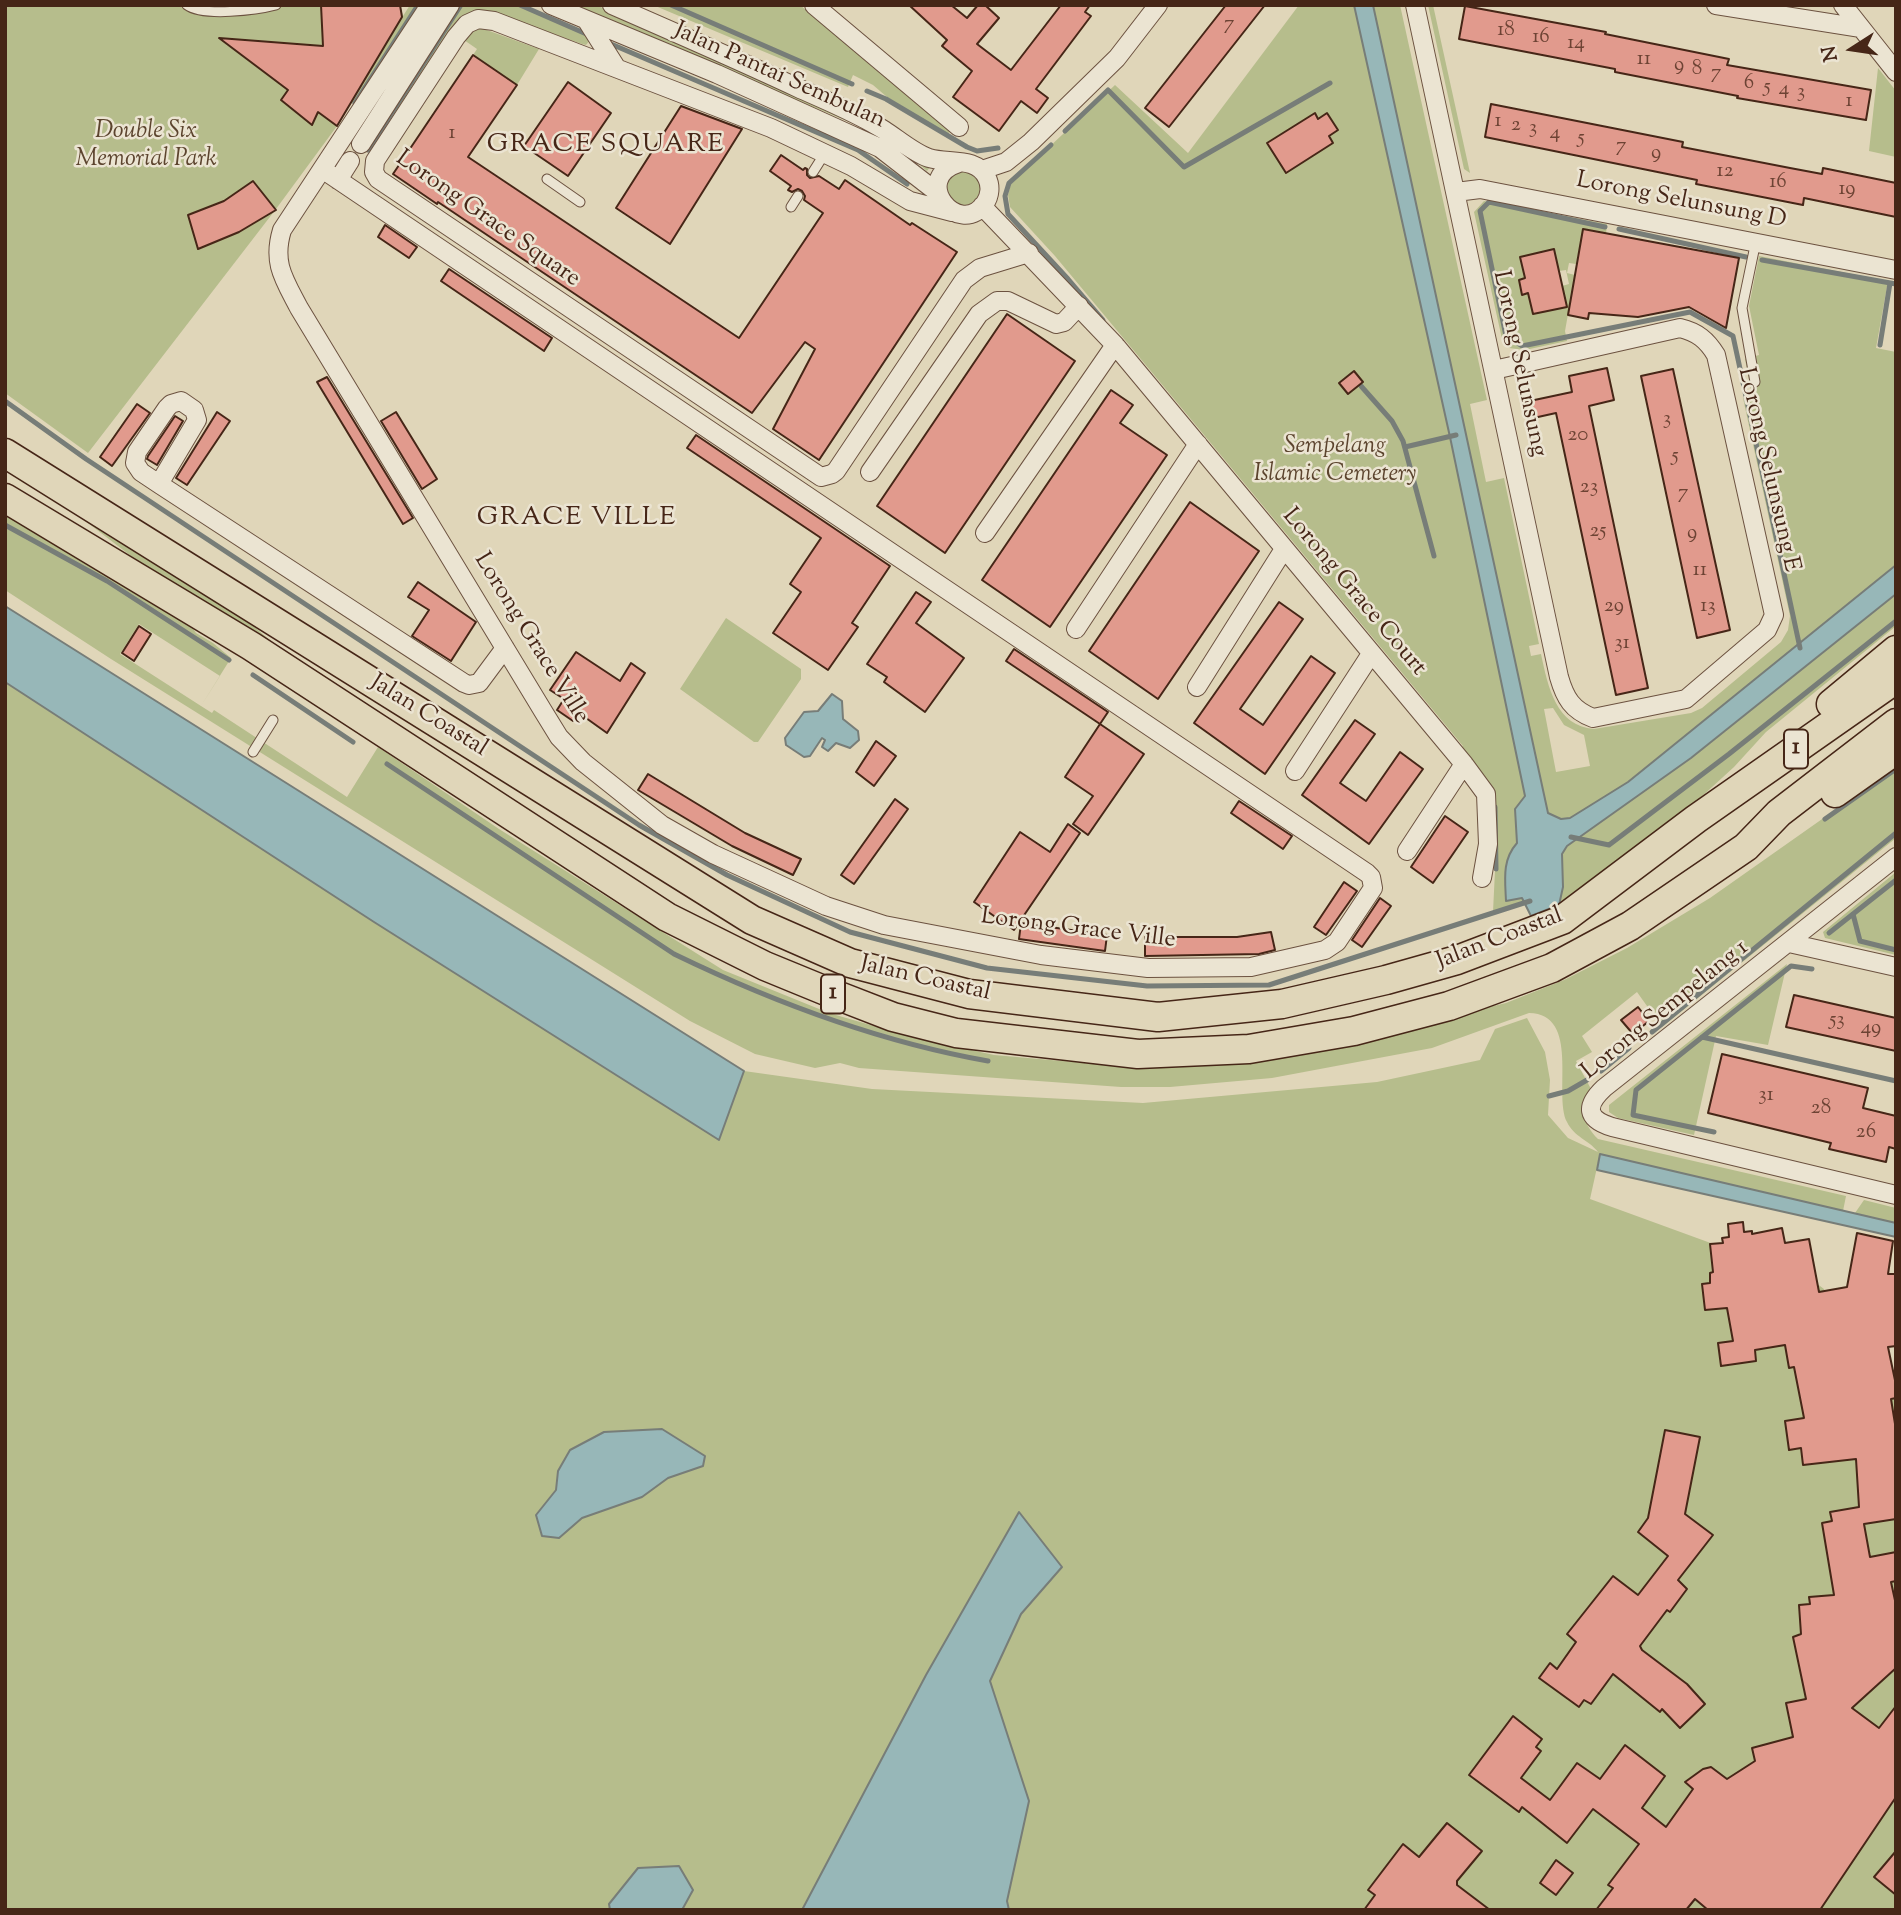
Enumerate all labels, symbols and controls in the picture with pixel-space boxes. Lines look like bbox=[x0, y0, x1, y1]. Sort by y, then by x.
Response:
house number: 7 bbox=[1224, 12, 1234, 38]
north arrow bbox=[1817, 14, 1887, 84]
street label: Jalan Pantai Sembulan bbox=[669, 17, 889, 137]
house number: 18 bbox=[1497, 18, 1515, 44]
house number: 16 bbox=[1532, 25, 1550, 51]
house number: 14 bbox=[1567, 31, 1585, 57]
text: N bbox=[1816, 43, 1846, 64]
house number: 11 bbox=[1637, 47, 1651, 73]
house number: 9 bbox=[1674, 53, 1684, 79]
house number: 8 bbox=[1692, 57, 1702, 83]
house number: 7 bbox=[1711, 61, 1721, 87]
house number: 6 bbox=[1744, 71, 1754, 97]
house number: 5 bbox=[1763, 75, 1771, 101]
house number: 4 bbox=[1779, 77, 1789, 103]
house number: 3 bbox=[1797, 80, 1805, 106]
house number: 1 bbox=[1845, 89, 1853, 115]
house number: 1 bbox=[1494, 109, 1502, 135]
house number: 2 bbox=[1511, 113, 1521, 139]
house number: 3 bbox=[1529, 116, 1537, 142]
park label: Double Six Memorial Park bbox=[75, 119, 217, 175]
house number: 1 bbox=[448, 121, 456, 147]
house number: 4 bbox=[1550, 121, 1560, 147]
house number: 5 bbox=[1577, 126, 1585, 152]
district label: GRACE SQUARE bbox=[488, 131, 724, 163]
house number: 7 bbox=[1616, 134, 1626, 160]
house number: 9 bbox=[1651, 141, 1661, 167]
street label: Lorong Grace Square bbox=[389, 145, 585, 295]
house number: 12 bbox=[1717, 159, 1733, 185]
street label: Lorong Selunsung D bbox=[1574, 168, 1788, 236]
house number: 16 bbox=[1769, 170, 1787, 196]
house number: 19 bbox=[1838, 177, 1856, 203]
street label: Lorong Selunsung bbox=[1484, 268, 1552, 460]
street label: Lorong Selunsung E bbox=[1729, 365, 1805, 575]
house number: 3 bbox=[1663, 407, 1671, 433]
house number: 20 bbox=[1568, 423, 1588, 449]
park label: Sempelang Islamic Cemetery bbox=[1254, 434, 1416, 490]
house number: 5 bbox=[1671, 444, 1679, 470]
house number: 23 bbox=[1580, 475, 1598, 501]
house number: 7 bbox=[1678, 481, 1688, 507]
street label: Lorong Grace Court bbox=[1275, 503, 1431, 683]
district label: GRACE VILLE bbox=[478, 504, 676, 536]
house number: 25 bbox=[1589, 519, 1607, 545]
house number: 9 bbox=[1687, 521, 1697, 547]
street label: Lorong Grace Ville bbox=[466, 548, 594, 730]
house number: 11 bbox=[1693, 558, 1707, 584]
house number: 29 bbox=[1604, 594, 1624, 620]
house number: 13 bbox=[1700, 594, 1716, 620]
house number: 31 bbox=[1614, 631, 1630, 657]
street label: Jalan Coastal bbox=[364, 669, 492, 765]
road number: 1 bbox=[1784, 730, 1808, 768]
street label: Jalan Coastal bbox=[1433, 903, 1567, 977]
street label: Lorong Grace Ville bbox=[979, 904, 1177, 956]
street label: Lorong Sempelang 1 bbox=[1577, 935, 1755, 1087]
street label: Jalan Coastal bbox=[857, 951, 993, 1009]
road number: 1 bbox=[821, 974, 845, 1014]
house number: 53 bbox=[1829, 1008, 1845, 1034]
house number: 49 bbox=[1861, 1016, 1881, 1042]
house number: 31 bbox=[1758, 1083, 1774, 1109]
house number: 28 bbox=[1811, 1096, 1831, 1122]
house number: 26 bbox=[1856, 1120, 1876, 1146]

